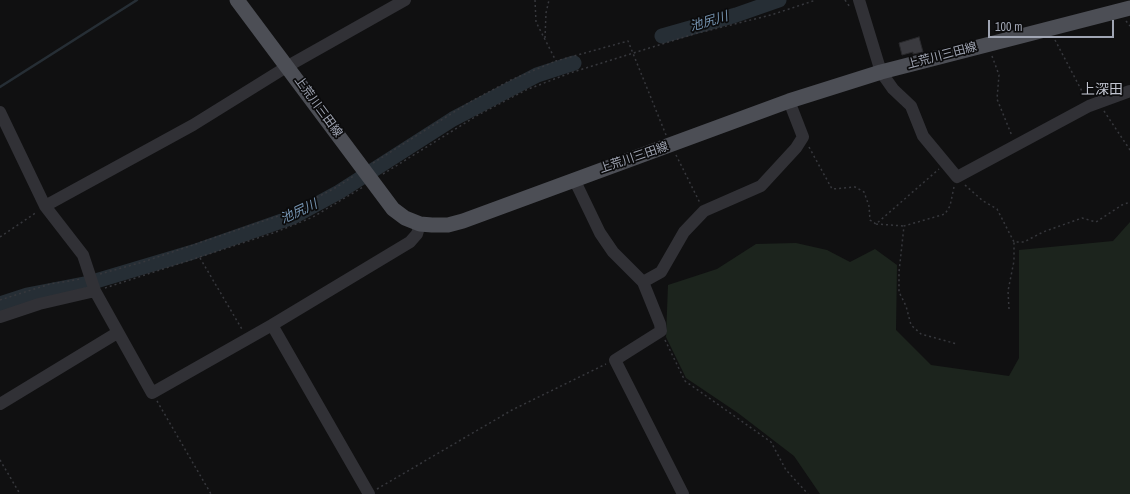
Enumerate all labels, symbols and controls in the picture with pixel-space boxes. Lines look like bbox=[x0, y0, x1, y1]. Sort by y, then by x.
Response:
water label: 池尻川 bbox=[688, 9, 730, 35]
scale bar bbox=[990, 12, 1116, 38]
text: 100 m bbox=[995, 19, 1022, 35]
street label: 上荒川三田線 bbox=[905, 40, 979, 72]
street label: 上荒川三田線 bbox=[291, 74, 345, 140]
district label: 上深田 bbox=[1081, 82, 1123, 98]
street label: 上荒川三田線 bbox=[598, 139, 670, 177]
water label: 池尻川 bbox=[278, 197, 320, 227]

